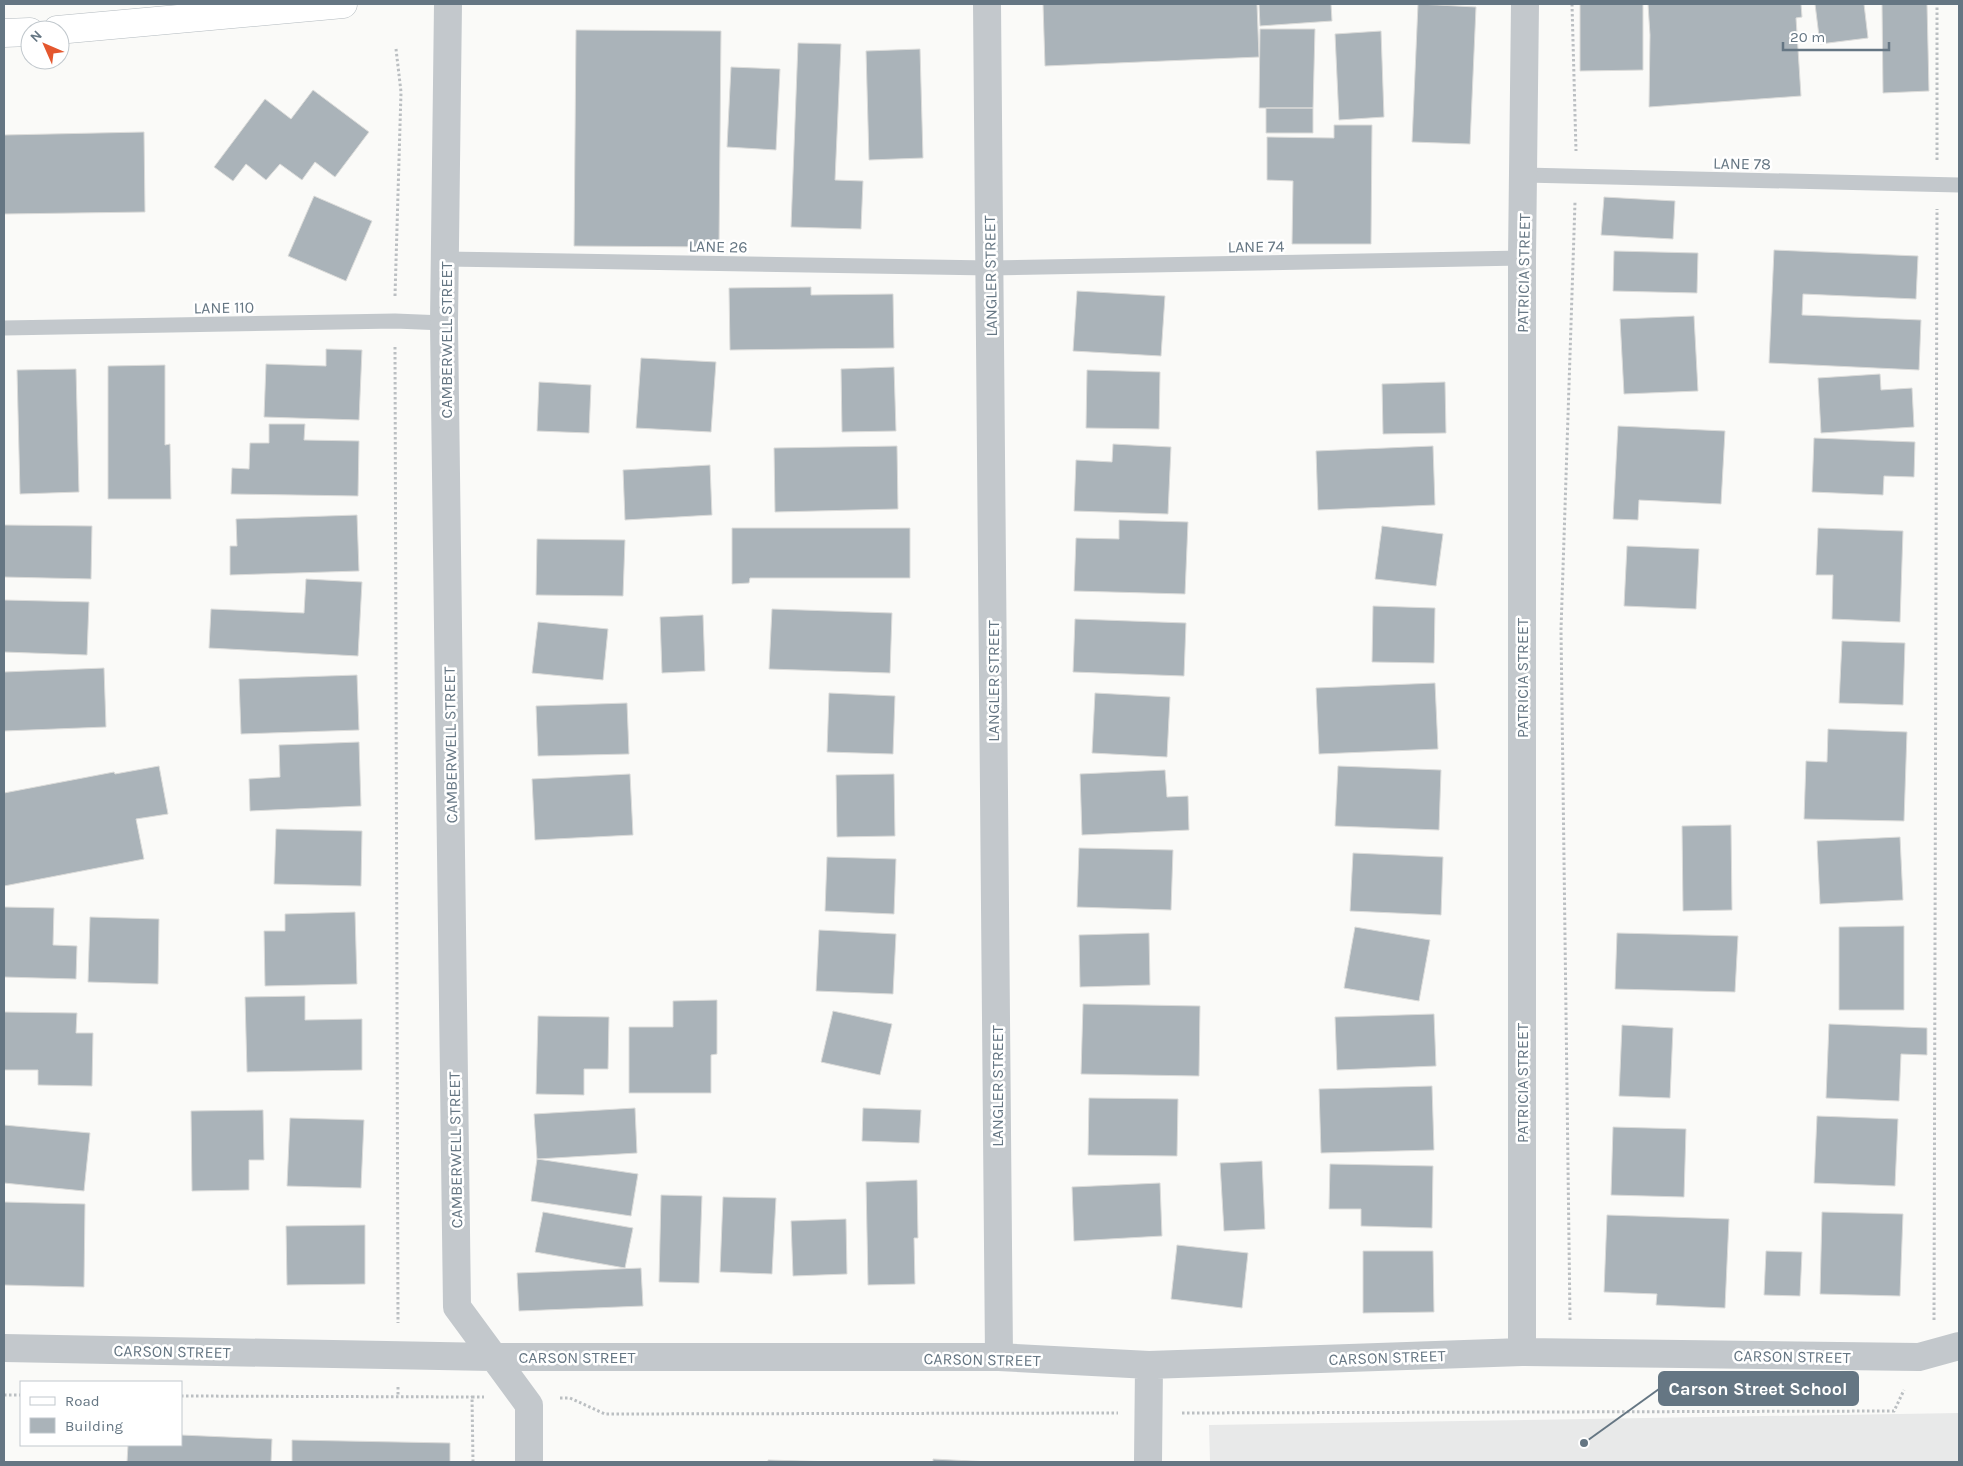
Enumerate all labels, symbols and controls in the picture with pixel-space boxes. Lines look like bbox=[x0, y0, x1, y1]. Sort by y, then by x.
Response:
north arrow bbox=[20, 20, 70, 70]
scale bar bbox=[1783, 20, 1889, 52]
text: N bbox=[27, 27, 46, 46]
text: 20 m bbox=[1790, 28, 1825, 46]
street label: LANE 78 bbox=[1713, 153, 1771, 174]
street label: PATRICIA STREET bbox=[1513, 213, 1534, 333]
street label: LANGLER STREET bbox=[980, 215, 1001, 337]
street label: LANE 26 bbox=[688, 236, 748, 257]
street label: LANE 74 bbox=[1227, 237, 1285, 256]
street label: CAMBERWELL STREET bbox=[437, 262, 456, 418]
street label: LANE 110 bbox=[194, 297, 254, 318]
street label: PATRICIA STREET bbox=[1513, 618, 1532, 738]
street label: LANGLER STREET bbox=[984, 620, 1003, 742]
street label: CAMBERWELL STREET bbox=[440, 666, 461, 824]
street label: PATRICIA STREET bbox=[1513, 1023, 1532, 1143]
street label: LANGLER STREET bbox=[988, 1025, 1007, 1147]
street label: CAMBERWELL STREET bbox=[445, 1071, 466, 1229]
street label: CARSON STREET bbox=[113, 1341, 231, 1362]
street label: CARSON STREET bbox=[1328, 1346, 1446, 1369]
street label: CARSON STREET bbox=[1733, 1346, 1851, 1367]
street label: CARSON STREET bbox=[518, 1348, 636, 1367]
street label: CARSON STREET bbox=[923, 1349, 1041, 1370]
callout: Carson Street School bbox=[1659, 1372, 1858, 1405]
text: Carson Street School bbox=[1669, 1378, 1847, 1400]
legend bbox=[20, 1381, 182, 1446]
text: Road bbox=[65, 1392, 100, 1410]
text: Building bbox=[65, 1417, 123, 1435]

